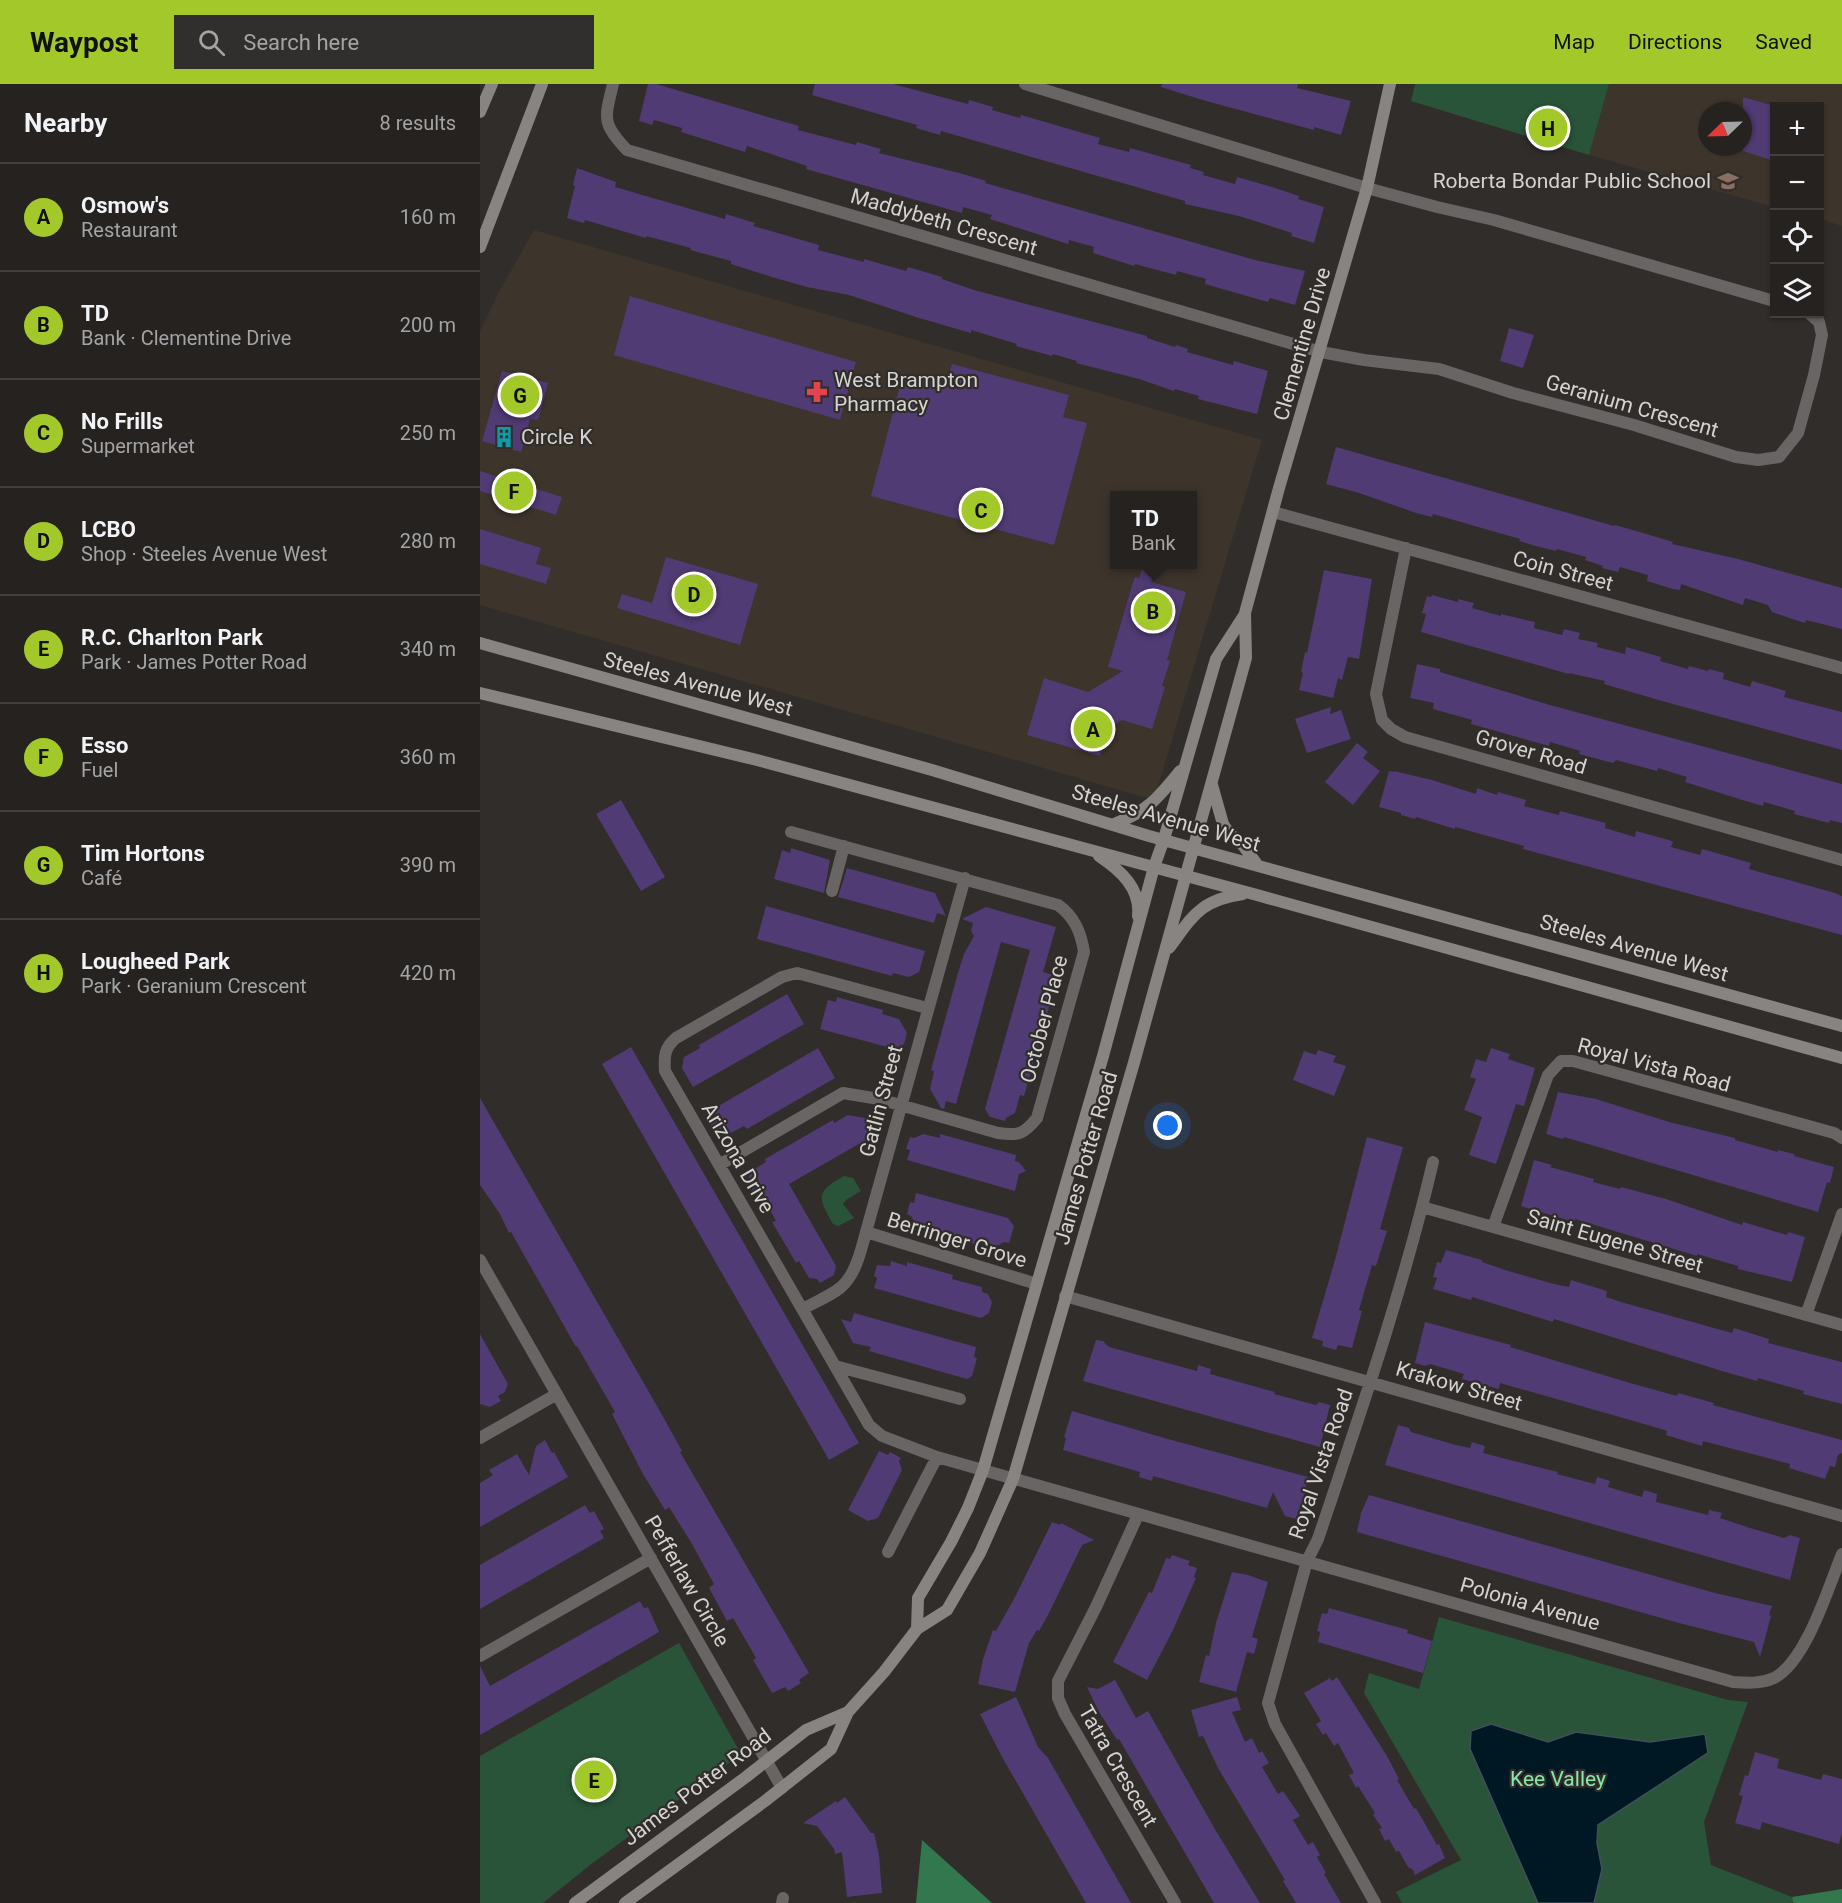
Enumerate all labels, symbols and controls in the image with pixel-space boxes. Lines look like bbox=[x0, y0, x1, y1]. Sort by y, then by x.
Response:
search box bbox=[174, 15, 594, 69]
text: Waypost bbox=[30, 26, 138, 59]
icon: search bbox=[195, 26, 228, 59]
text: Search here bbox=[243, 30, 359, 55]
text: Map bbox=[1553, 30, 1595, 54]
text: Directions bbox=[1628, 30, 1722, 54]
text: Saved bbox=[1755, 30, 1812, 54]
north arrow bbox=[1698, 102, 1752, 156]
map controls bbox=[1770, 102, 1824, 318]
button: + bbox=[1770, 102, 1824, 156]
pin: H bbox=[1528, 106, 1568, 150]
text: Nearby bbox=[24, 108, 107, 138]
text: 8 results bbox=[380, 111, 456, 135]
button: − bbox=[1770, 156, 1824, 210]
place label: Roberta Bondar Public School bbox=[1433, 169, 1711, 193]
school or university icon: Roberta Bondar Public School bbox=[1716, 169, 1740, 193]
street label: Maddybeth Crescent bbox=[848, 184, 1040, 260]
text: Osmow's bbox=[81, 193, 169, 218]
text: A bbox=[37, 205, 50, 229]
text: 160 m bbox=[400, 205, 456, 229]
button: locate bbox=[1770, 210, 1824, 264]
text: Restaurant bbox=[81, 218, 178, 242]
button: layers bbox=[1770, 264, 1824, 318]
street label: Clementine Drive bbox=[1269, 265, 1335, 423]
text: TD bbox=[81, 301, 109, 326]
text: B bbox=[37, 313, 50, 337]
text: 200 m bbox=[400, 313, 456, 337]
text: Bank · Clementine Drive bbox=[81, 326, 291, 350]
place label: West Brampton Pharmacy bbox=[834, 368, 978, 416]
street label: Geranium Crescent bbox=[1543, 370, 1721, 442]
pin: G bbox=[500, 372, 540, 418]
pharmacy icon: West Brampton Pharmacy bbox=[805, 380, 829, 404]
text: No Frills bbox=[81, 409, 163, 434]
text: C bbox=[37, 421, 50, 445]
text: 250 m bbox=[400, 421, 456, 445]
building icon: Circle K bbox=[492, 425, 516, 449]
place label: Circle K bbox=[521, 425, 593, 449]
text: Supermarket bbox=[81, 434, 195, 458]
pin: F bbox=[495, 468, 534, 514]
pin: C bbox=[962, 488, 1000, 532]
popup bbox=[1110, 491, 1197, 569]
text: TD bbox=[1131, 506, 1159, 531]
text: LCBO bbox=[81, 517, 136, 542]
text: D bbox=[37, 529, 50, 553]
text: 280 m bbox=[400, 529, 456, 553]
text: Bank bbox=[1131, 531, 1176, 555]
text: Shop · Steeles Avenue West bbox=[81, 542, 327, 566]
street label: Coin Street bbox=[1510, 546, 1616, 596]
pin: D bbox=[674, 572, 714, 616]
pin: B bbox=[1134, 588, 1172, 634]
text: R.C. Charlton Park bbox=[81, 625, 263, 650]
text: E bbox=[38, 637, 49, 661]
text: 340 m bbox=[400, 637, 456, 661]
street label: Steeles Avenue West bbox=[601, 647, 795, 721]
text: Park · James Potter Road bbox=[81, 650, 307, 674]
pin: A bbox=[1074, 706, 1112, 752]
street label: Grover Road bbox=[1473, 725, 1589, 779]
text: Esso bbox=[81, 733, 128, 758]
text: F bbox=[38, 745, 49, 769]
text: 360 m bbox=[400, 745, 456, 769]
text: Fuel bbox=[81, 758, 118, 782]
street label: Steeles Avenue West bbox=[1069, 780, 1263, 856]
text: Tim Hortons bbox=[81, 841, 205, 866]
text: G bbox=[37, 853, 50, 877]
text: 390 m bbox=[400, 853, 456, 877]
text: Café bbox=[81, 866, 122, 890]
street label: Steeles Avenue West bbox=[1537, 910, 1731, 986]
text: Lougheed Park bbox=[81, 949, 230, 974]
street label: October Place bbox=[1015, 953, 1073, 1085]
text: H bbox=[36, 961, 51, 985]
text: 420 m bbox=[400, 961, 456, 985]
text: Park · Geranium Crescent bbox=[81, 974, 307, 998]
street label: Royal Vista Road bbox=[1575, 1033, 1733, 1097]
street label: Gatlin Street bbox=[855, 1042, 908, 1160]
street label: James Potter Road bbox=[1050, 1069, 1122, 1247]
street label: Arizona Drive bbox=[697, 1098, 779, 1218]
your location bbox=[1153, 1111, 1182, 1140]
street label: Saint Eugene Street bbox=[1524, 1204, 1706, 1278]
street label: Berringer Grove bbox=[884, 1207, 1030, 1273]
street label: Krakow Street bbox=[1393, 1357, 1525, 1416]
street label: Royal Vista Road bbox=[1284, 1386, 1358, 1542]
street label: Pefferlaw Circle bbox=[640, 1511, 734, 1651]
street label: Polonia Avenue bbox=[1457, 1573, 1603, 1635]
street label: Tatra Crescent bbox=[1074, 1701, 1162, 1831]
street label: James Potter Road bbox=[618, 1724, 776, 1850]
pin: E bbox=[574, 1758, 614, 1802]
park label: Kee Valley bbox=[1510, 1767, 1606, 1791]

